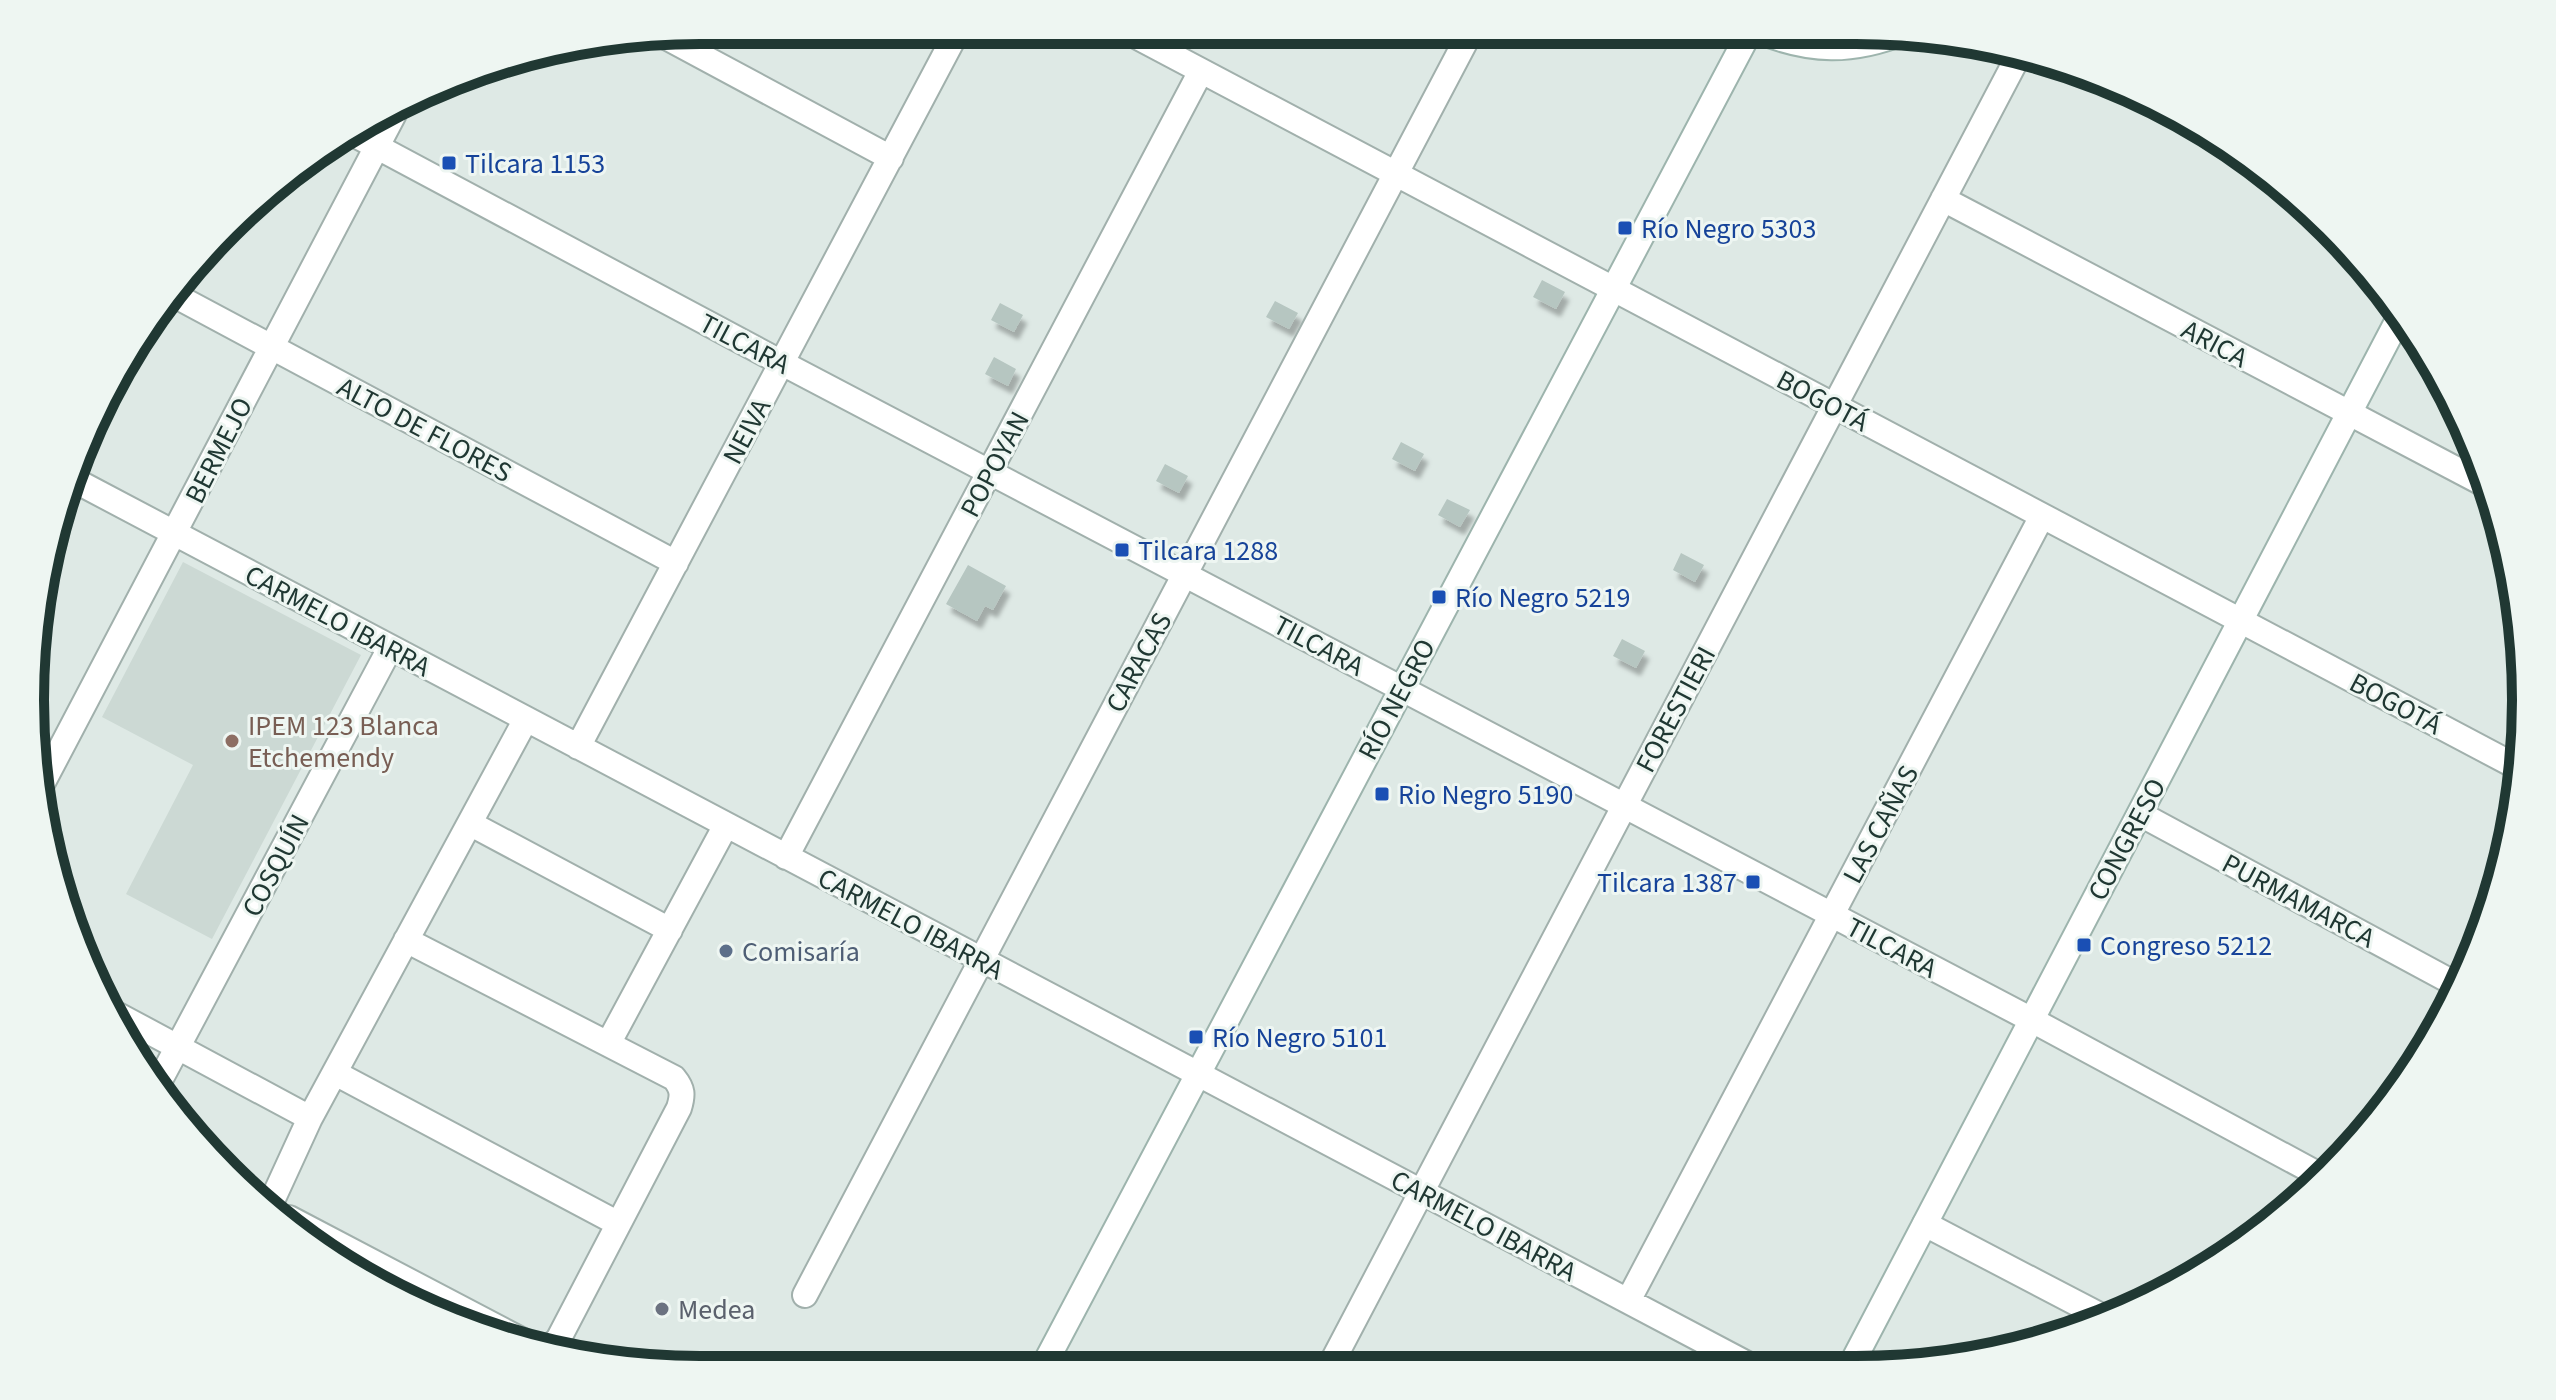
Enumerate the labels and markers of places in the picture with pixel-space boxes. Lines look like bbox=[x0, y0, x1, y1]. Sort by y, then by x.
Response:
place label: Tilcara 1153 bbox=[465, 144, 605, 184]
marker: Tilcara 1153 bbox=[440, 154, 458, 172]
place label: Río Negro 5303 bbox=[1641, 209, 1816, 249]
marker: Río Negro 5303 bbox=[1616, 219, 1634, 237]
place label: Tilcara 1288 bbox=[1138, 531, 1278, 571]
marker: Tilcara 1288 bbox=[1113, 541, 1131, 559]
place label: Río Negro 5219 bbox=[1455, 578, 1630, 618]
marker: Río Negro 5219 bbox=[1430, 588, 1448, 606]
place label: IPEM 123 Blanca Etchemendy bbox=[248, 706, 439, 778]
marker: IPEM 123 Blanca Etchemendy bbox=[223, 732, 241, 750]
place label: Rio Negro 5190 bbox=[1398, 775, 1573, 815]
marker: Rio Negro 5190 bbox=[1373, 785, 1391, 803]
place label: Tilcara 1387 bbox=[1597, 863, 1737, 903]
marker: Tilcara 1387 bbox=[1744, 873, 1762, 891]
place label: Congreso 5212 bbox=[2100, 926, 2272, 966]
place label: Comisaría bbox=[742, 932, 860, 972]
marker: Congreso 5212 bbox=[2075, 936, 2093, 954]
marker: Comisaría bbox=[717, 942, 735, 960]
place label: Río Negro 5101 bbox=[1212, 1018, 1387, 1058]
marker: Río Negro 5101 bbox=[1187, 1028, 1205, 1046]
place label: Medea bbox=[678, 1290, 755, 1330]
marker: Medea bbox=[653, 1300, 671, 1318]

